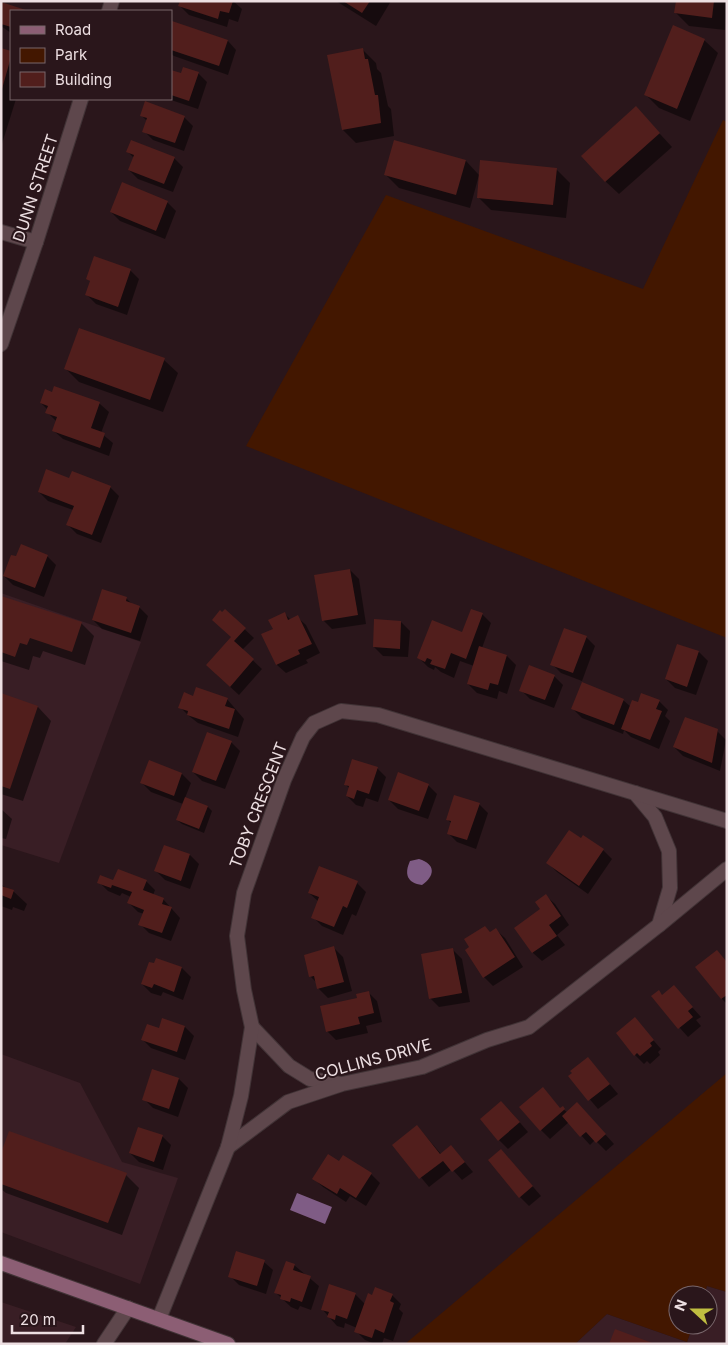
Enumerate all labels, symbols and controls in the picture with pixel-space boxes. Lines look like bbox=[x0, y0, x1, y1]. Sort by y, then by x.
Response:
legend bbox=[10, 10, 172, 100]
text: Road bbox=[55, 20, 91, 39]
text: Park bbox=[55, 45, 88, 64]
text: Building bbox=[55, 70, 112, 89]
street label: DUNN STREET bbox=[8, 131, 62, 245]
street label: TOBY CRESCENT bbox=[225, 739, 291, 871]
street label: COLLINS DRIVE bbox=[312, 1034, 434, 1084]
north arrow bbox=[668, 1285, 718, 1335]
text: N bbox=[671, 1297, 690, 1313]
scale bar bbox=[12, 1302, 84, 1334]
text: 20 m bbox=[20, 1310, 56, 1329]

